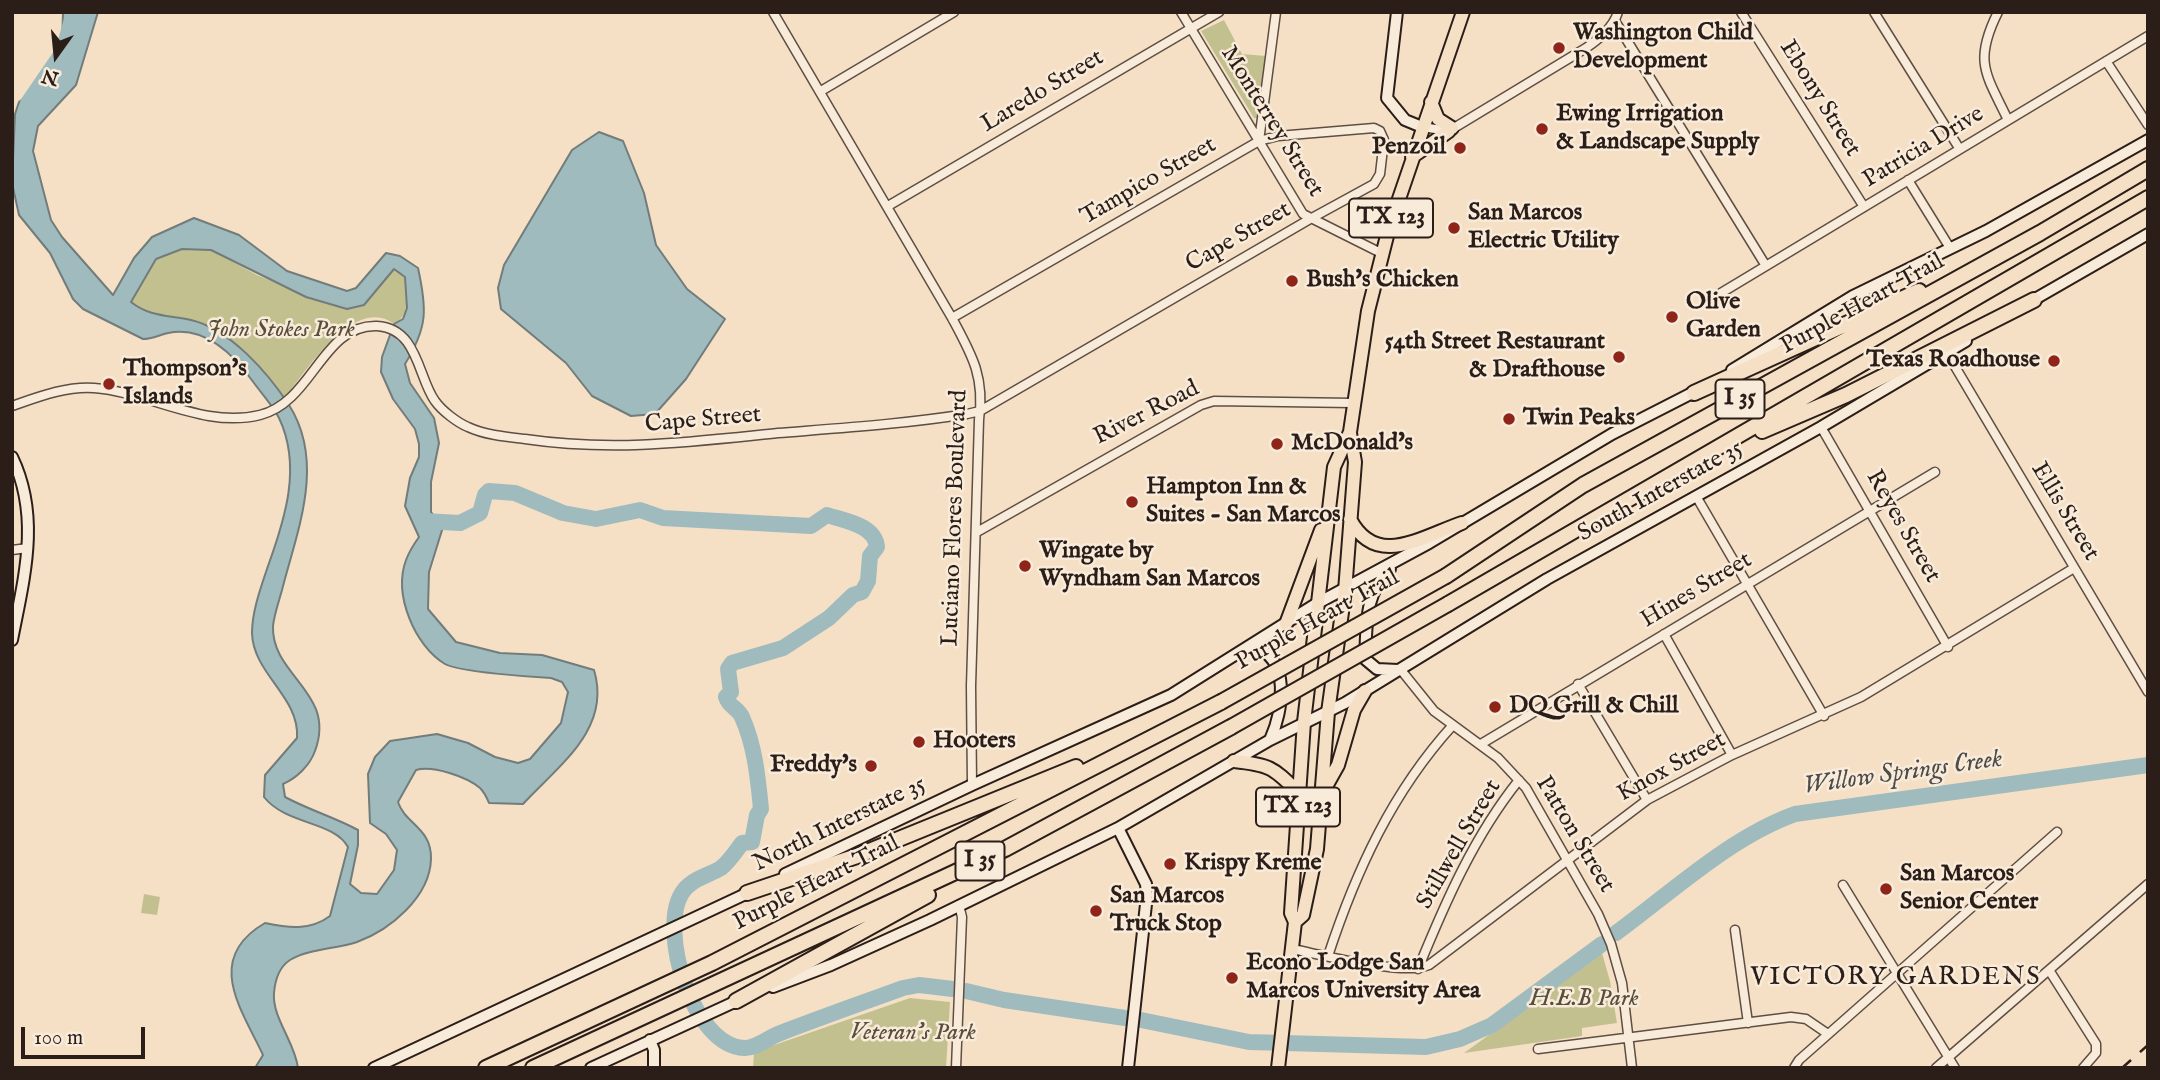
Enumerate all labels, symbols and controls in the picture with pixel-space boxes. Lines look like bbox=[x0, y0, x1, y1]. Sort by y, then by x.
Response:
place label: Washington Child Development bbox=[1573, 20, 1753, 76]
north arrow bbox=[21, 21, 91, 91]
street label: Ebony Street bbox=[1772, 36, 1866, 162]
marker: Washington Child Development bbox=[1551, 40, 1567, 56]
street label: Monterrey Street bbox=[1213, 41, 1329, 203]
street label: Laredo Street bbox=[976, 44, 1110, 140]
text: N bbox=[40, 63, 62, 90]
place label: Ewing Irrigation & Landscape Supply bbox=[1556, 101, 1759, 157]
street label: Patricia Drive bbox=[1858, 101, 1990, 195]
marker: Ewing Irrigation & Landscape Supply bbox=[1534, 121, 1550, 137]
street label: Tampico Street bbox=[1076, 132, 1222, 232]
place label: Penzoil bbox=[1372, 134, 1446, 162]
marker: Penzoil bbox=[1452, 140, 1468, 156]
street label: Cape Street bbox=[1181, 196, 1297, 280]
road number: TX 123 bbox=[1349, 198, 1433, 238]
place label: San Marcos Electric Utility bbox=[1468, 200, 1619, 256]
marker: San Marcos Electric Utility bbox=[1446, 220, 1462, 236]
street label: Purple Heart Trail bbox=[1776, 248, 1950, 362]
place label: Bush's Chicken bbox=[1306, 267, 1459, 295]
marker: Bush's Chicken bbox=[1284, 273, 1300, 289]
place label: Olive Garden bbox=[1686, 289, 1761, 345]
marker: Olive Garden bbox=[1664, 309, 1680, 325]
park label: John Stokes Park bbox=[207, 317, 355, 345]
place label: 54th Street Restaurant & Drafthouse bbox=[1385, 329, 1605, 385]
place label: Texas Roadhouse bbox=[1866, 347, 2040, 375]
marker: 54th Street Restaurant & Drafthouse bbox=[1611, 349, 1627, 365]
marker: Texas Roadhouse bbox=[2046, 353, 2062, 369]
place label: Thompson's Islands bbox=[123, 356, 247, 412]
street label: River Road bbox=[1090, 375, 1204, 453]
marker: Thompson's Islands bbox=[101, 376, 117, 392]
road number: I 35 bbox=[1716, 380, 1764, 418]
street label: Luciano Flores Boulevard bbox=[937, 389, 975, 647]
street label: Cape Street bbox=[644, 402, 762, 440]
place label: Twin Peaks bbox=[1523, 405, 1635, 433]
marker: Twin Peaks bbox=[1501, 411, 1517, 427]
place label: McDonald's bbox=[1291, 430, 1413, 458]
street label: South Interstate 35 bbox=[1573, 435, 1749, 549]
marker: McDonald's bbox=[1269, 436, 1285, 452]
street label: Ellis Street bbox=[2023, 458, 2105, 566]
street label: Reyes Street bbox=[1858, 466, 1946, 588]
place label: Hampton Inn & Suites - San Marcos bbox=[1146, 474, 1341, 530]
marker: Hampton Inn & Suites - San Marcos bbox=[1124, 494, 1140, 510]
place label: Wingate by Wyndham San Marcos bbox=[1039, 538, 1260, 594]
street label: Hines Street bbox=[1636, 547, 1758, 635]
marker: Wingate by Wyndham San Marcos bbox=[1017, 558, 1033, 574]
street label: Purple Heart Trail bbox=[1231, 564, 1405, 678]
place label: DQ Grill & Chill bbox=[1509, 693, 1679, 721]
marker: DQ Grill & Chill bbox=[1487, 699, 1503, 715]
street label: Knox Street bbox=[1613, 726, 1731, 810]
place label: Hooters bbox=[933, 728, 1016, 756]
marker: Hooters bbox=[911, 734, 927, 750]
water label: Willow Springs Creek bbox=[1802, 745, 2004, 803]
place label: Freddy's bbox=[770, 752, 857, 780]
marker: Freddy's bbox=[863, 758, 879, 774]
street label: North Interstate 35 bbox=[749, 771, 931, 879]
street label: Patton Street bbox=[1528, 771, 1620, 899]
street label: Stillwell Street bbox=[1411, 775, 1509, 915]
road number: TX 123 bbox=[1256, 788, 1340, 827]
street label: Purple Heart Trail bbox=[729, 830, 905, 938]
road number: I 35 bbox=[956, 842, 1004, 880]
place label: Krispy Kreme bbox=[1184, 850, 1321, 878]
marker: Krispy Kreme bbox=[1162, 856, 1178, 872]
place label: San Marcos Senior Center bbox=[1900, 861, 2038, 917]
marker: San Marcos Senior Center bbox=[1878, 881, 1894, 897]
place label: San Marcos Truck Stop bbox=[1110, 883, 1224, 939]
marker: San Marcos Truck Stop bbox=[1088, 903, 1104, 919]
place label: Econo Lodge San Marcos University Area bbox=[1246, 950, 1480, 1006]
district label: VICTORY GARDENS bbox=[1752, 963, 2040, 995]
marker: Econo Lodge San Marcos University Area bbox=[1224, 970, 1240, 986]
park label: H.E.B Park bbox=[1529, 986, 1639, 1014]
scale bar bbox=[24, 1014, 149, 1058]
park label: Veteran's Park bbox=[850, 1020, 976, 1048]
text: 100 m bbox=[34, 1025, 83, 1052]

